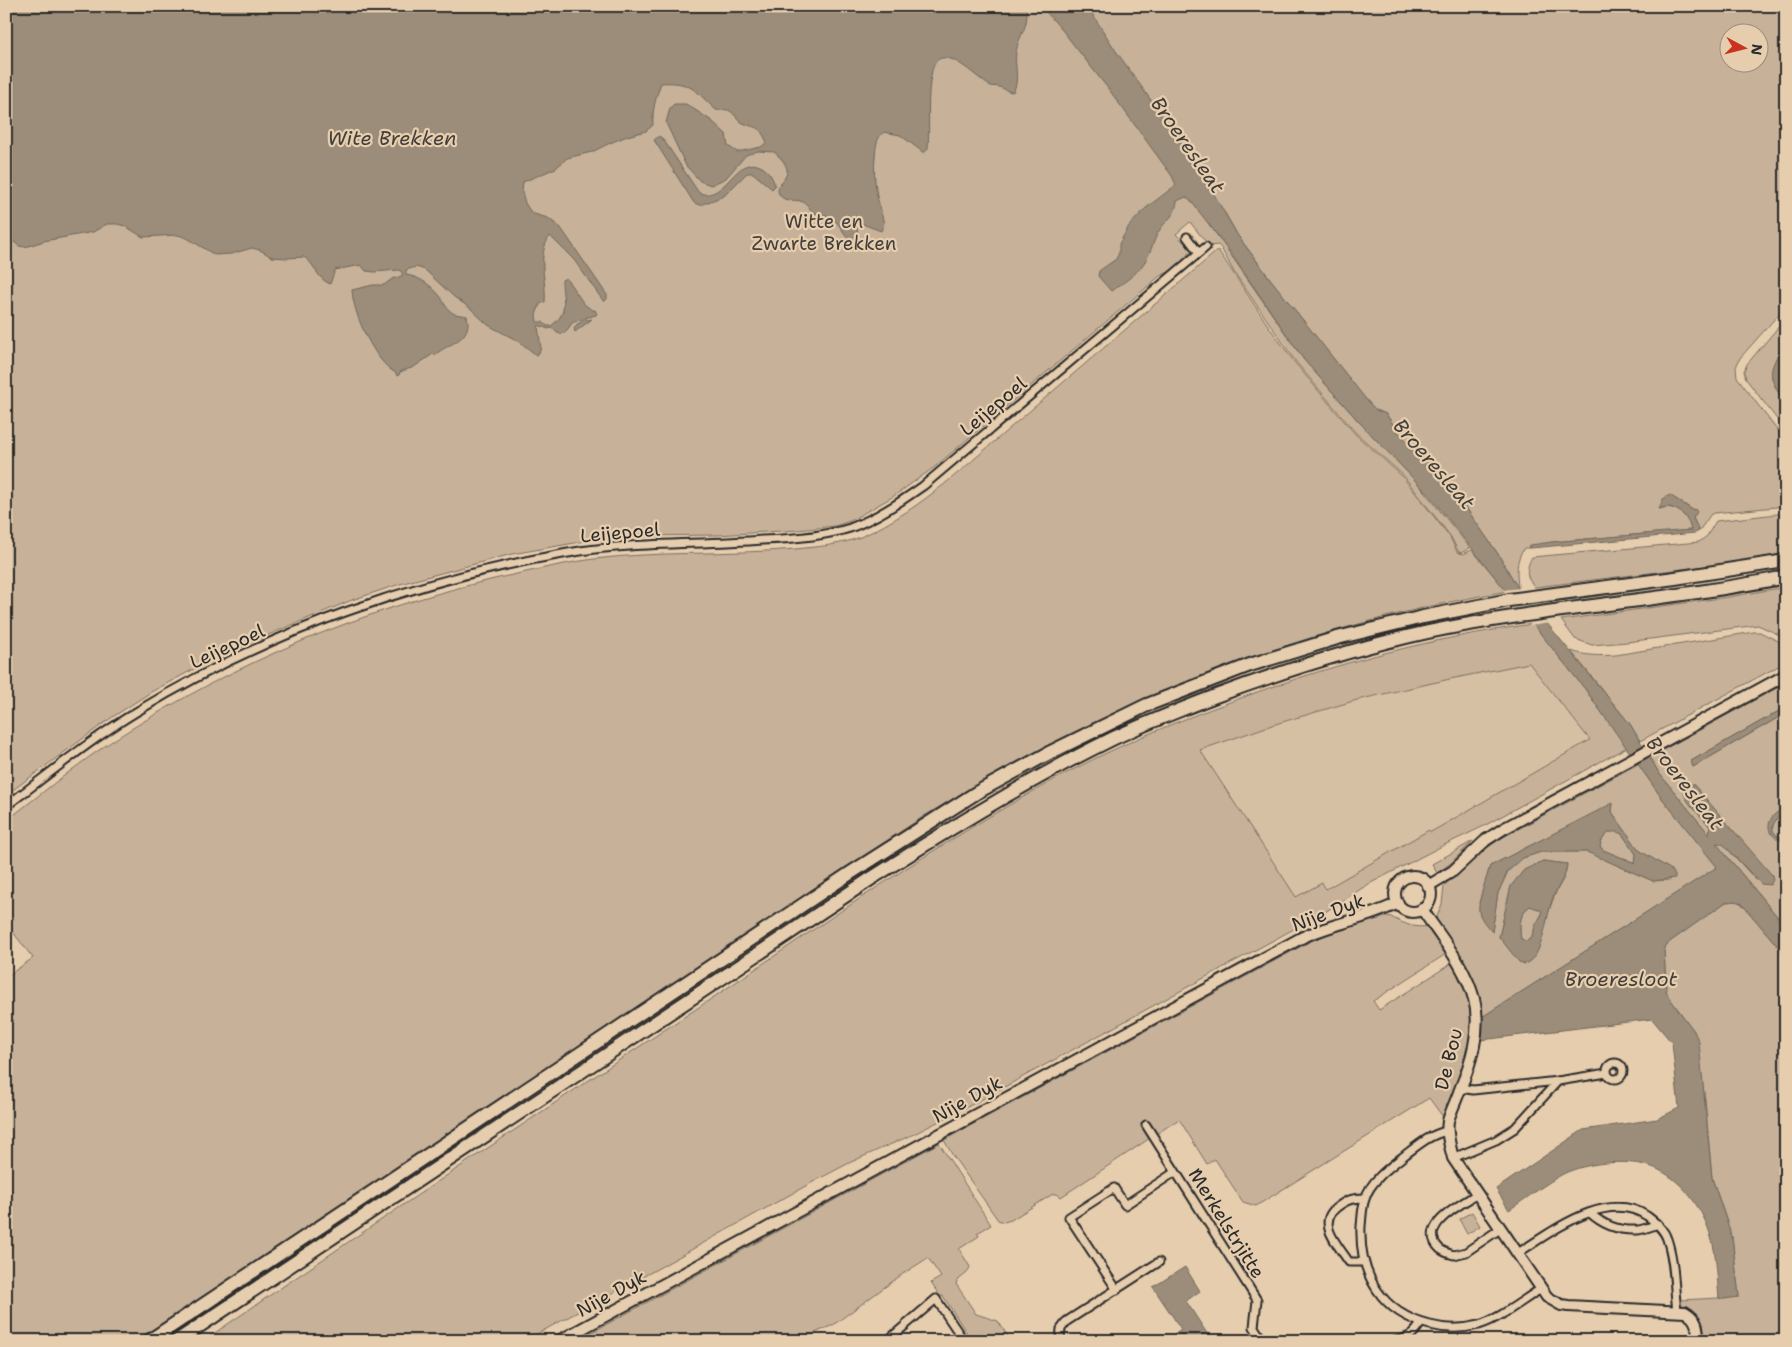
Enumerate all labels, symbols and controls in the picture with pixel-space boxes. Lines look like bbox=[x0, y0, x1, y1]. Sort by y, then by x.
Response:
north arrow bbox=[1720, 22, 1770, 72]
text: N bbox=[1747, 43, 1767, 56]
water label: Broeresleat bbox=[1145, 92, 1231, 199]
water label: Wite Brekken bbox=[327, 125, 457, 151]
park label: Witte en Zwarte Brekken bbox=[752, 209, 896, 256]
street label: Leijepoel bbox=[955, 371, 1032, 442]
water label: Broeresleat bbox=[1387, 413, 1481, 515]
street label: Leijepoel bbox=[579, 517, 661, 548]
street label: Leijepoel bbox=[186, 618, 269, 675]
water label: Broeresleat bbox=[1640, 731, 1730, 835]
street label: Nije Dyk bbox=[1288, 888, 1368, 937]
water label: Broeresloot bbox=[1565, 966, 1678, 992]
street label: De Bou bbox=[1429, 1025, 1468, 1093]
street label: Nije Dyk bbox=[928, 1070, 1007, 1129]
street label: Merkelstrjitte bbox=[1183, 1163, 1270, 1283]
street label: Nije Dyk bbox=[572, 1264, 651, 1323]

